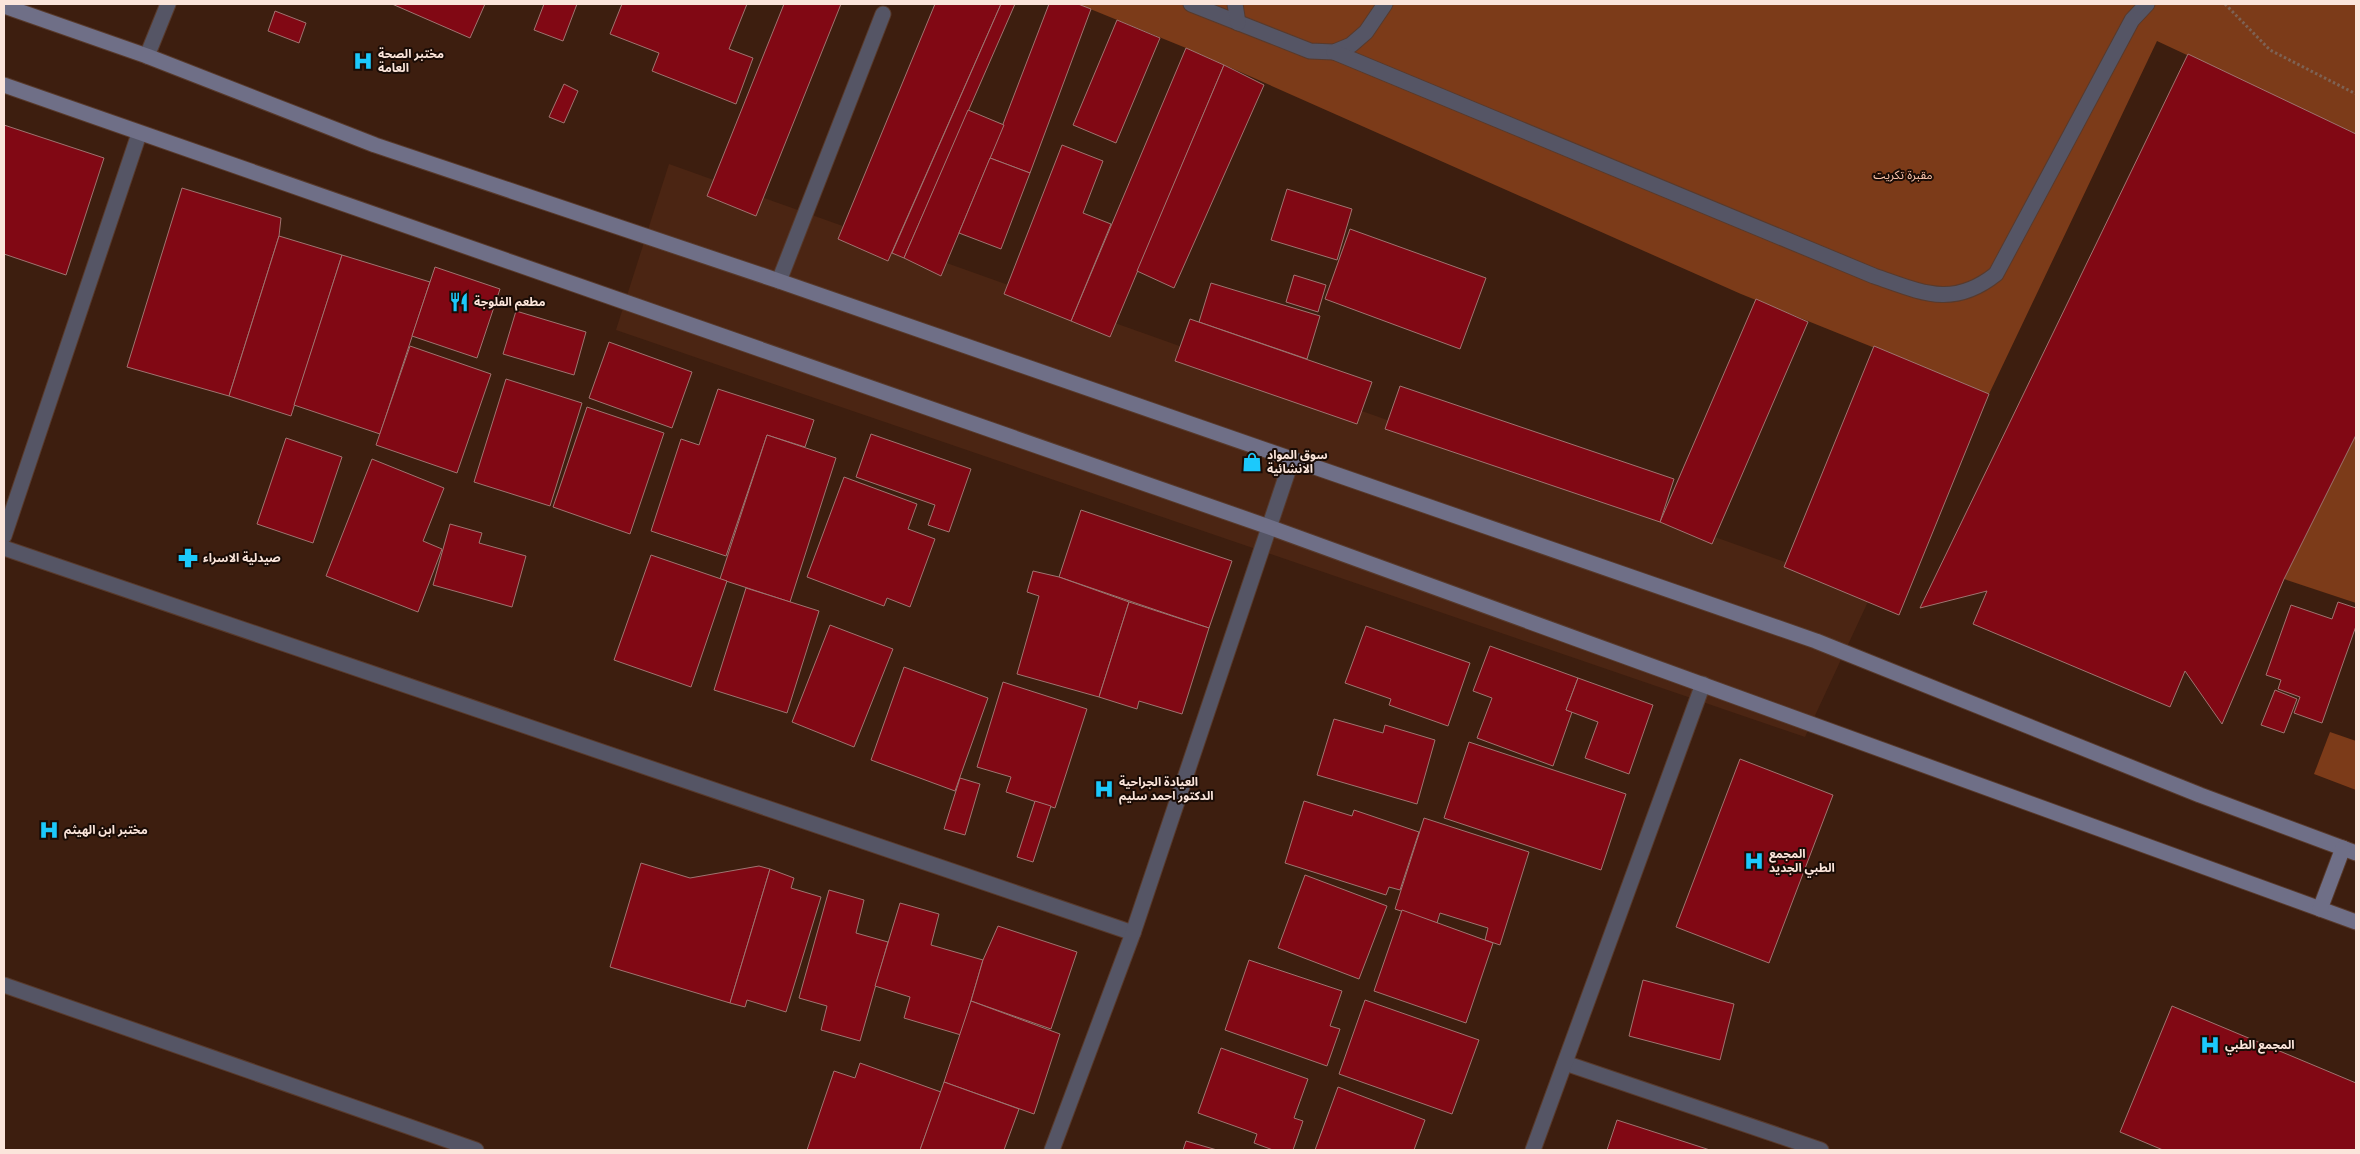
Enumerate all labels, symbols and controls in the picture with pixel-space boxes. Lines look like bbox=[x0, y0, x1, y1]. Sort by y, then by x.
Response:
place label: مختبر الصحة العامة bbox=[378, 47, 444, 75]
hospital icon: مختبر الصحة العامة bbox=[352, 50, 374, 72]
park label: مقبرة تكريت bbox=[1873, 168, 1933, 182]
restaurant icon: مطعم الفلوجة bbox=[448, 291, 470, 313]
place label: مطعم الفلوجة bbox=[474, 295, 545, 311]
place label: سوق المواد الانشائية bbox=[1267, 448, 1328, 476]
shop icon: سوق المواد الانشائية bbox=[1241, 451, 1263, 473]
pharmacy icon: صيدلية الاسراء bbox=[177, 547, 199, 569]
place label: صيدلية الاسراء bbox=[203, 551, 281, 565]
place label: العيادة الجراحية الدكتور احمد سليم bbox=[1119, 775, 1214, 805]
hospital icon: العيادة الجراحية الدكتور احمد سليم bbox=[1093, 778, 1115, 800]
hospital icon: مختبر ابن الهيثم bbox=[38, 819, 60, 841]
place label: مختبر ابن الهيثم bbox=[64, 823, 148, 839]
place label: المجمع الطبي الجديد bbox=[1769, 847, 1835, 878]
hospital icon: المجمع الطبي الجديد bbox=[1743, 850, 1765, 872]
hospital icon: المجمع الطبي bbox=[2199, 1034, 2221, 1056]
place label: المجمع الطبي bbox=[2225, 1038, 2295, 1055]

